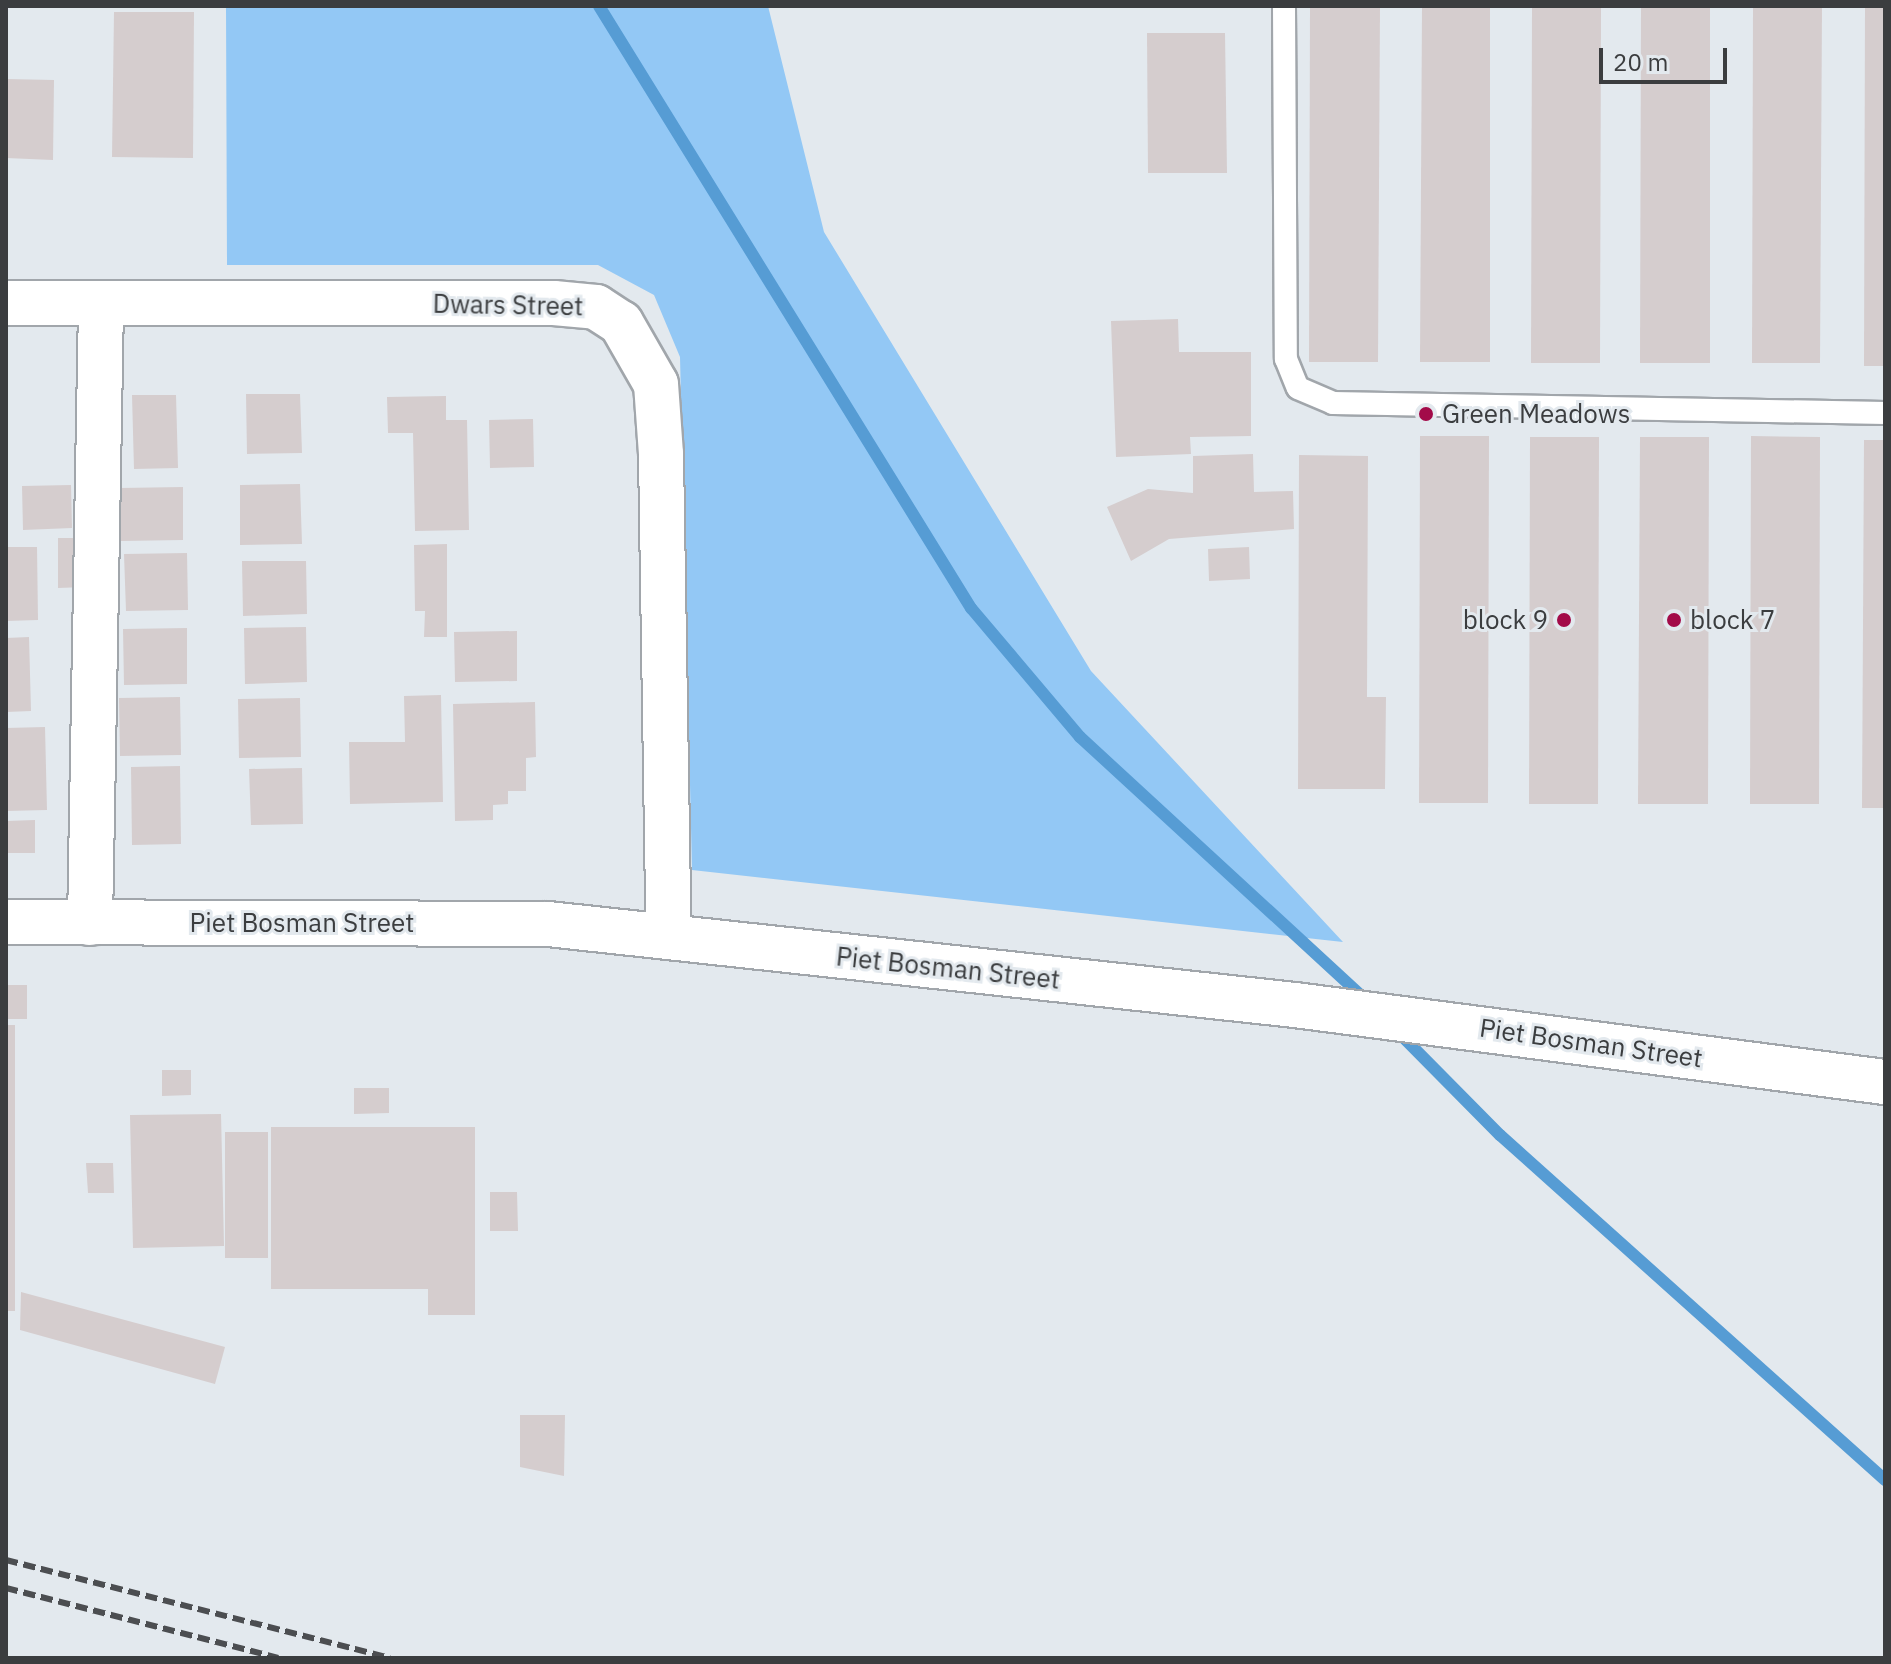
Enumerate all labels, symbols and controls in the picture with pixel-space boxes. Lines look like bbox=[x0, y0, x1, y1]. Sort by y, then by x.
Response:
scale bar bbox=[1603, 32, 1731, 82]
text: 20 m bbox=[1613, 46, 1668, 78]
street label: Dwars Street bbox=[432, 288, 584, 322]
place label: Green Meadows bbox=[1442, 398, 1630, 430]
marker: Green Meadows bbox=[1417, 405, 1435, 423]
place label: block 9 bbox=[1463, 604, 1548, 636]
place label: block 7 bbox=[1690, 604, 1775, 636]
marker: block 9 bbox=[1555, 611, 1573, 629]
marker: block 7 bbox=[1665, 611, 1683, 629]
street label: Piet Bosman Street bbox=[190, 907, 414, 939]
street label: Piet Bosman Street bbox=[835, 941, 1061, 995]
street label: Piet Bosman Street bbox=[1478, 1012, 1704, 1074]

